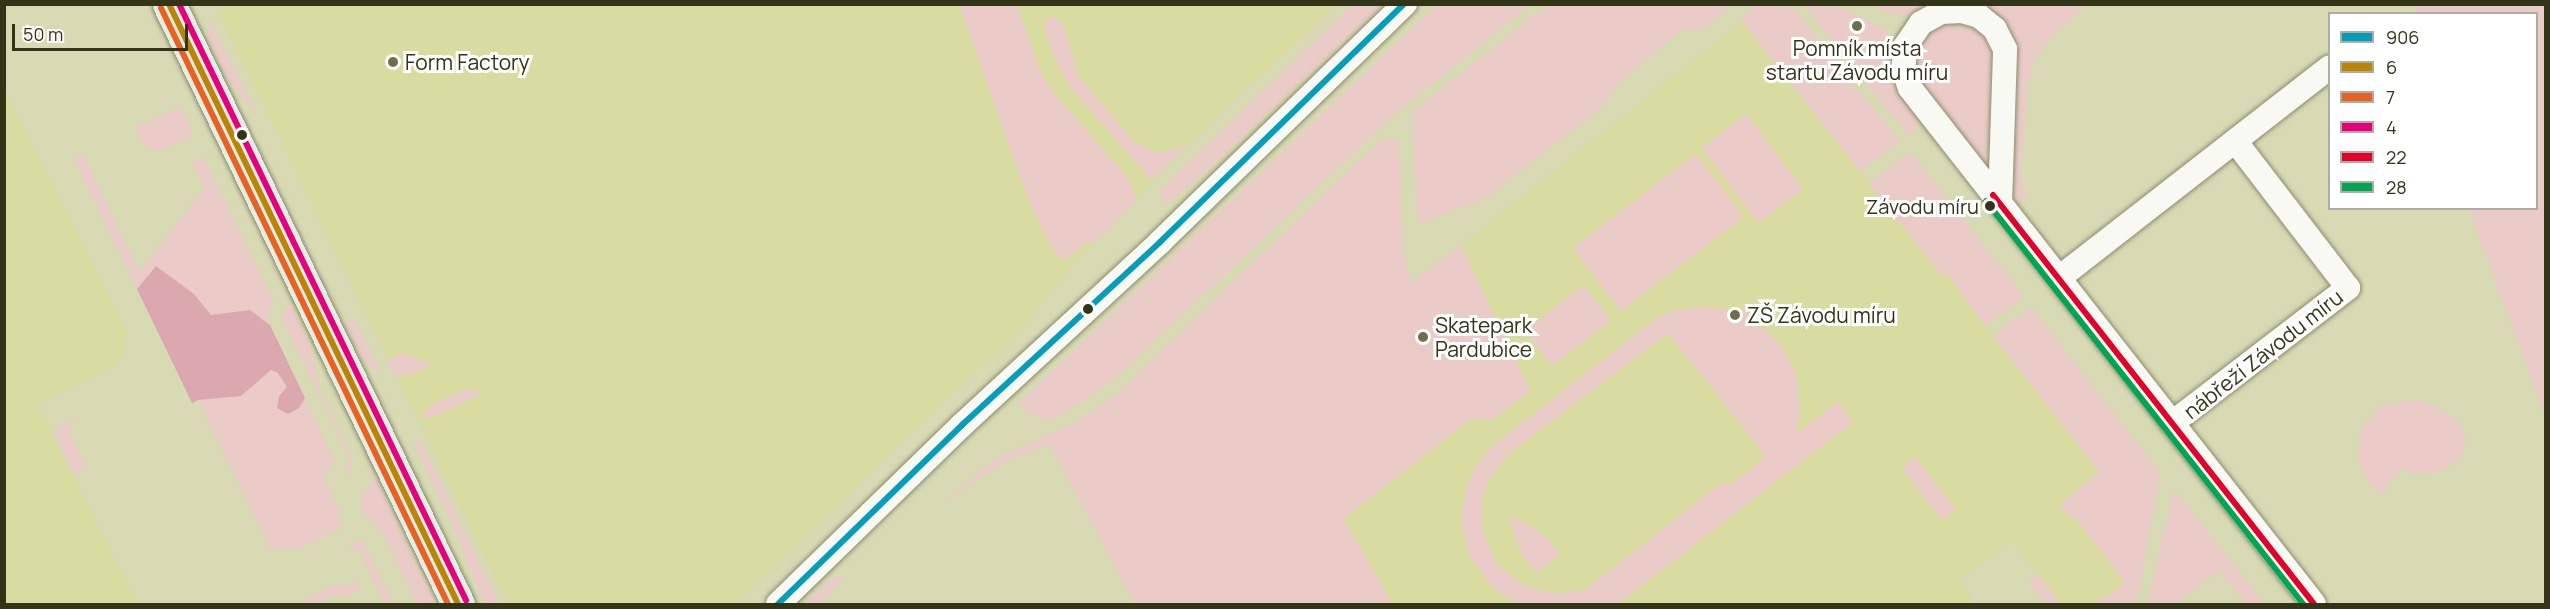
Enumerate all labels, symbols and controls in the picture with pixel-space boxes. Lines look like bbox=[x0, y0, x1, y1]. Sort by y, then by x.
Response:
scale bar bbox=[15, 12, 190, 50]
legend bbox=[2328, 12, 2538, 210]
marker: Pomník místa startu Závodu míru bbox=[1850, 19, 1864, 33]
text: 50 m bbox=[23, 22, 63, 46]
text: 906 bbox=[2386, 25, 2419, 49]
place label: Pomník místa startu Závodu míru bbox=[1766, 35, 1948, 85]
place label: Form Factory bbox=[405, 49, 530, 75]
marker: Form Factory bbox=[386, 55, 400, 69]
text: 6 bbox=[2386, 55, 2397, 79]
text: 7 bbox=[2386, 85, 2395, 109]
text: 4 bbox=[2386, 115, 2397, 139]
unlabelled marker bbox=[236, 129, 248, 141]
text: 22 bbox=[2386, 145, 2407, 169]
text: 28 bbox=[2386, 175, 2407, 199]
place label: Závodu míru bbox=[1866, 194, 1979, 218]
marker: Závodu míru bbox=[1984, 200, 1996, 212]
street label: nábřeží Závodu míru bbox=[2178, 284, 2348, 424]
place label: ZŠ Závodu míru bbox=[1747, 302, 1896, 328]
unlabelled marker bbox=[1082, 303, 1094, 315]
marker: ZŠ Závodu míru bbox=[1728, 308, 1742, 322]
place label: Skatepark Pardubice bbox=[1435, 312, 1532, 362]
marker: Skatepark Pardubice bbox=[1416, 330, 1430, 344]

